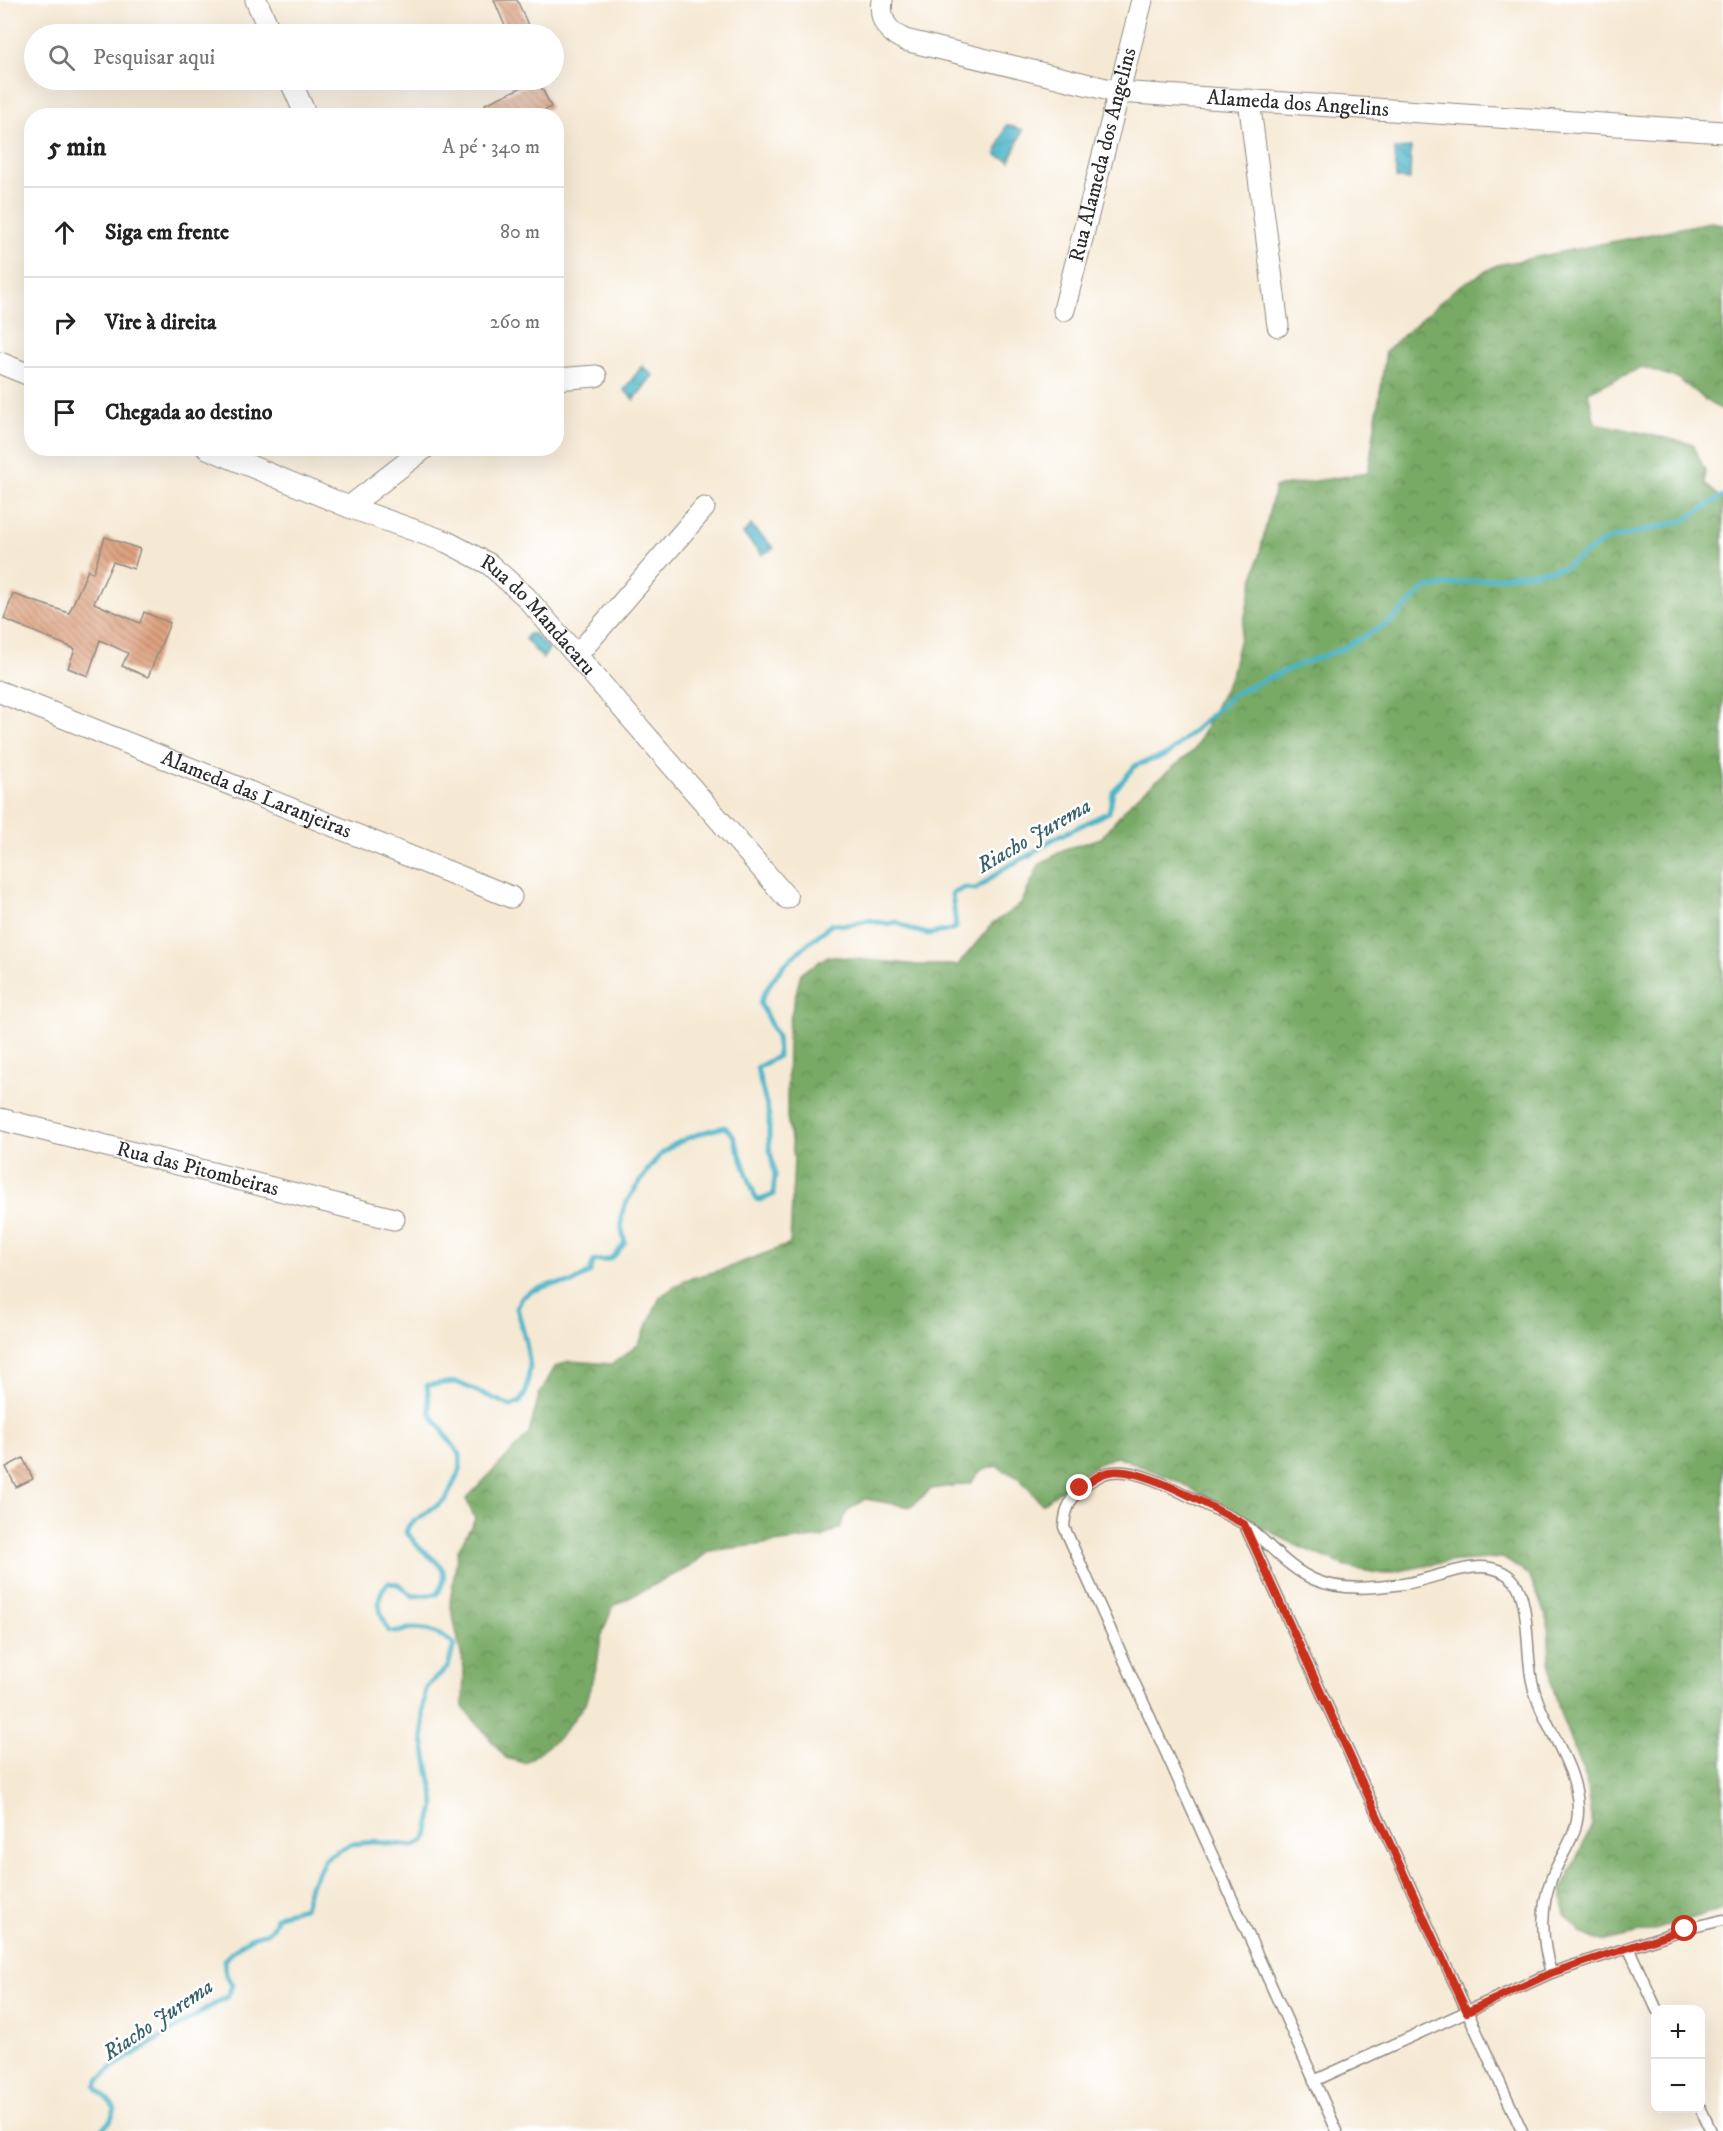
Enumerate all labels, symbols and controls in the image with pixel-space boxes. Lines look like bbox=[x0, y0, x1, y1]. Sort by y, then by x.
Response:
search box bbox=[24, 24, 564, 90]
icon: search bbox=[45, 41, 78, 74]
text: Pesquisar aqui bbox=[93, 44, 215, 71]
street label: Rua Alameda dos Angelins bbox=[1064, 45, 1142, 265]
street label: Alameda dos Angelins bbox=[1206, 85, 1390, 123]
text: 5 min bbox=[48, 131, 106, 164]
text: A pé · 340 m bbox=[442, 135, 540, 160]
icon: ahead bbox=[48, 216, 81, 249]
text: Siga em frente bbox=[105, 219, 229, 246]
text: 80 m bbox=[500, 220, 540, 245]
icon: right bbox=[48, 306, 81, 339]
text: Vire à direita bbox=[105, 309, 216, 336]
text: 260 m bbox=[490, 310, 540, 335]
icon: arrive bbox=[48, 396, 81, 429]
text: Chegada ao destino bbox=[105, 399, 272, 426]
street label: Rua do Mandacaru bbox=[476, 549, 601, 681]
street label: Alameda das Laranjeiras bbox=[157, 745, 355, 845]
water label: Riacho Jurema bbox=[971, 792, 1096, 880]
street label: Rua das Pitombeiras bbox=[114, 1136, 282, 1202]
route end bbox=[1066, 1474, 1092, 1500]
route start bbox=[1671, 1915, 1697, 1941]
water label: Riacho Jurema bbox=[97, 1973, 218, 2067]
map controls bbox=[1651, 2005, 1705, 2113]
button: + bbox=[1651, 2005, 1705, 2059]
button: − bbox=[1651, 2059, 1705, 2113]

